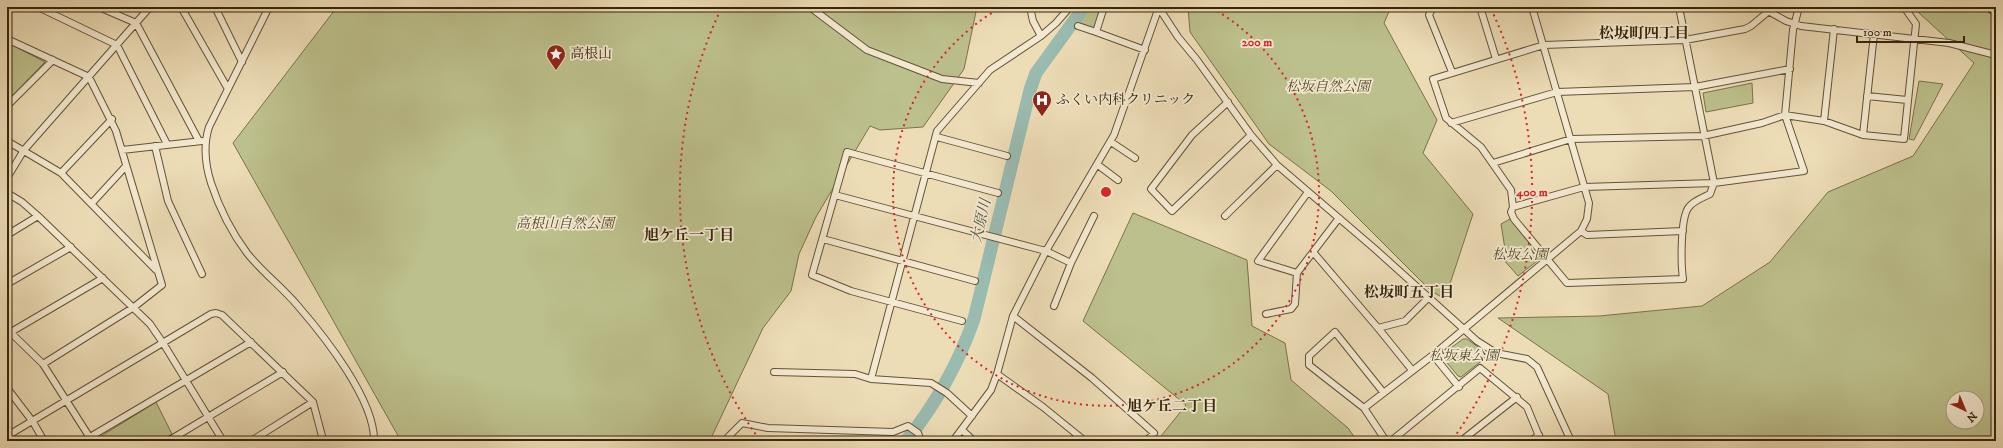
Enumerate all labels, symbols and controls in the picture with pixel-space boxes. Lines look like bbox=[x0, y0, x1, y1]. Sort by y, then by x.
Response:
scale bar bbox=[1857, 18, 1964, 44]
district label: 松坂町四丁目 bbox=[1599, 24, 1689, 43]
text: 100 m bbox=[1863, 25, 1892, 40]
text: 200 m bbox=[1242, 35, 1272, 50]
place icon: 高根山 bbox=[545, 43, 567, 71]
place label: 高根山 bbox=[570, 45, 612, 63]
park label: 松坂自然公園 bbox=[1286, 78, 1372, 96]
hospital icon: ふくい内科クリニック bbox=[1031, 89, 1053, 117]
place label: ふくい内科クリニック bbox=[1056, 91, 1195, 109]
centre of rings bbox=[1099, 185, 1113, 199]
text: 400 m bbox=[1515, 185, 1548, 200]
water label: 大原川 bbox=[967, 195, 996, 245]
park label: 高根山自然公園 bbox=[516, 215, 616, 233]
district label: 旭ケ丘一丁目 bbox=[644, 226, 734, 245]
park label: 松坂公園 bbox=[1492, 246, 1550, 264]
district label: 松坂町五丁目 bbox=[1364, 283, 1454, 302]
park label: 松坂東公園 bbox=[1429, 347, 1501, 365]
north arrow bbox=[1945, 390, 1985, 430]
district label: 旭ケ丘二丁目 bbox=[1127, 397, 1217, 416]
text: N bbox=[1963, 408, 1979, 425]

